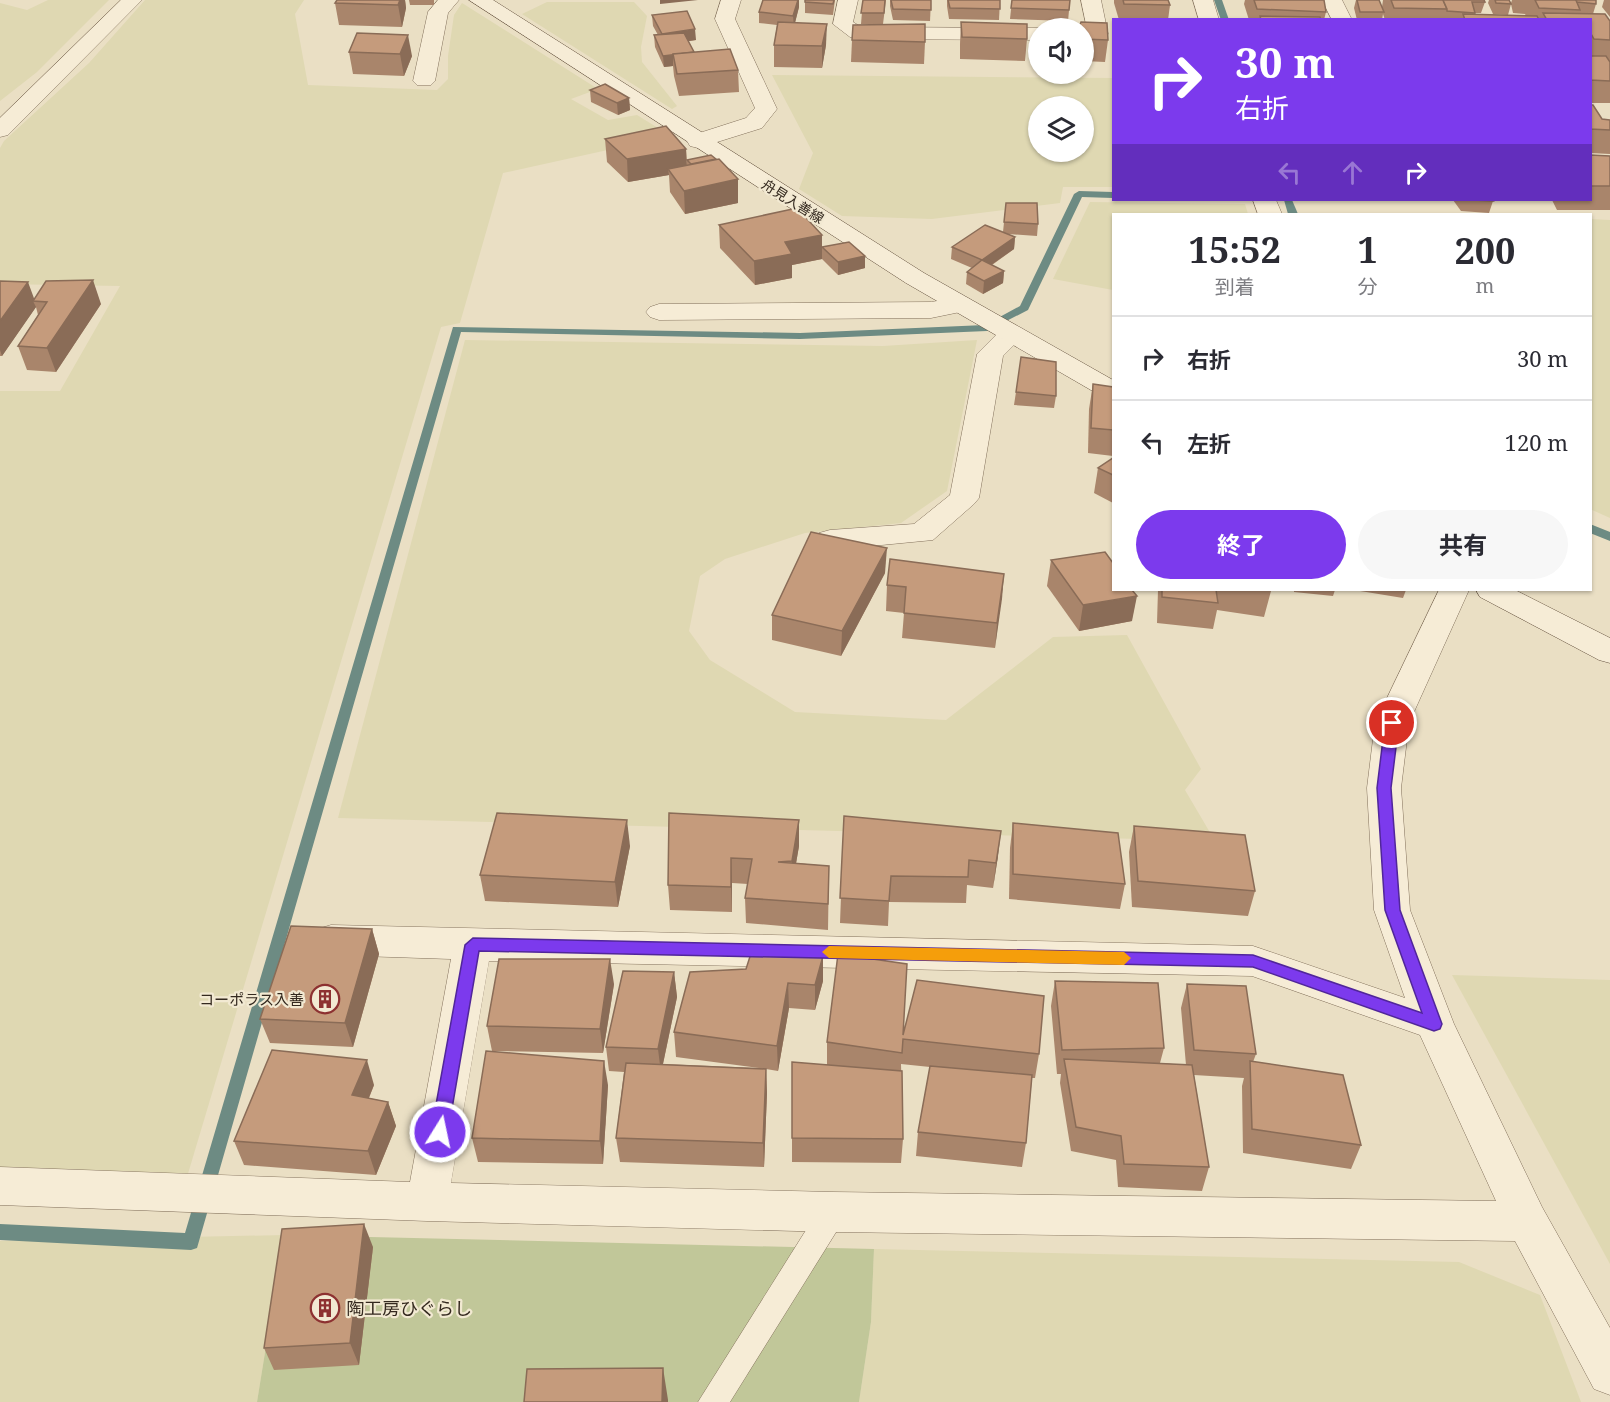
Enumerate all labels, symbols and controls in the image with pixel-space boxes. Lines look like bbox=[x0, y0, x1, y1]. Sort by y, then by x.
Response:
map controls bbox=[1028, 18, 1094, 162]
button: sound bbox=[1028, 18, 1094, 84]
text: 30 m bbox=[1235, 33, 1335, 90]
icon: right bbox=[1136, 42, 1214, 120]
text: 右折 bbox=[1235, 89, 1289, 126]
button: layers bbox=[1028, 96, 1094, 162]
icon: left bbox=[1273, 156, 1306, 189]
icon: ahead bbox=[1336, 156, 1369, 189]
icon: right bbox=[1399, 156, 1432, 189]
street label: 舟見入善線 bbox=[758, 174, 828, 228]
text: 15:52 bbox=[1189, 225, 1281, 274]
text: 1 bbox=[1357, 225, 1378, 274]
text: 200 bbox=[1454, 226, 1515, 275]
text: m bbox=[1475, 272, 1494, 299]
text: 到着 bbox=[1215, 273, 1255, 300]
text: 分 bbox=[1358, 273, 1378, 300]
icon: right bbox=[1136, 342, 1169, 375]
text: 30 m bbox=[1517, 343, 1568, 373]
text: 右折 bbox=[1187, 344, 1231, 374]
icon: left bbox=[1136, 426, 1169, 459]
text: 120 m bbox=[1505, 427, 1568, 457]
text: 左折 bbox=[1187, 428, 1231, 458]
button: 終了 bbox=[1136, 510, 1346, 579]
button: 共有 bbox=[1358, 510, 1568, 579]
pin bbox=[1366, 697, 1417, 748]
icon: arrive bbox=[1375, 706, 1408, 739]
building icon: コーポラス入善 bbox=[309, 983, 341, 1015]
place label: コーポラス入善 bbox=[199, 989, 304, 1009]
position arrow bbox=[408, 1100, 472, 1164]
building icon: 陶工房ひぐらし bbox=[309, 1292, 341, 1324]
place label: 陶工房ひぐらし bbox=[346, 1296, 472, 1320]

